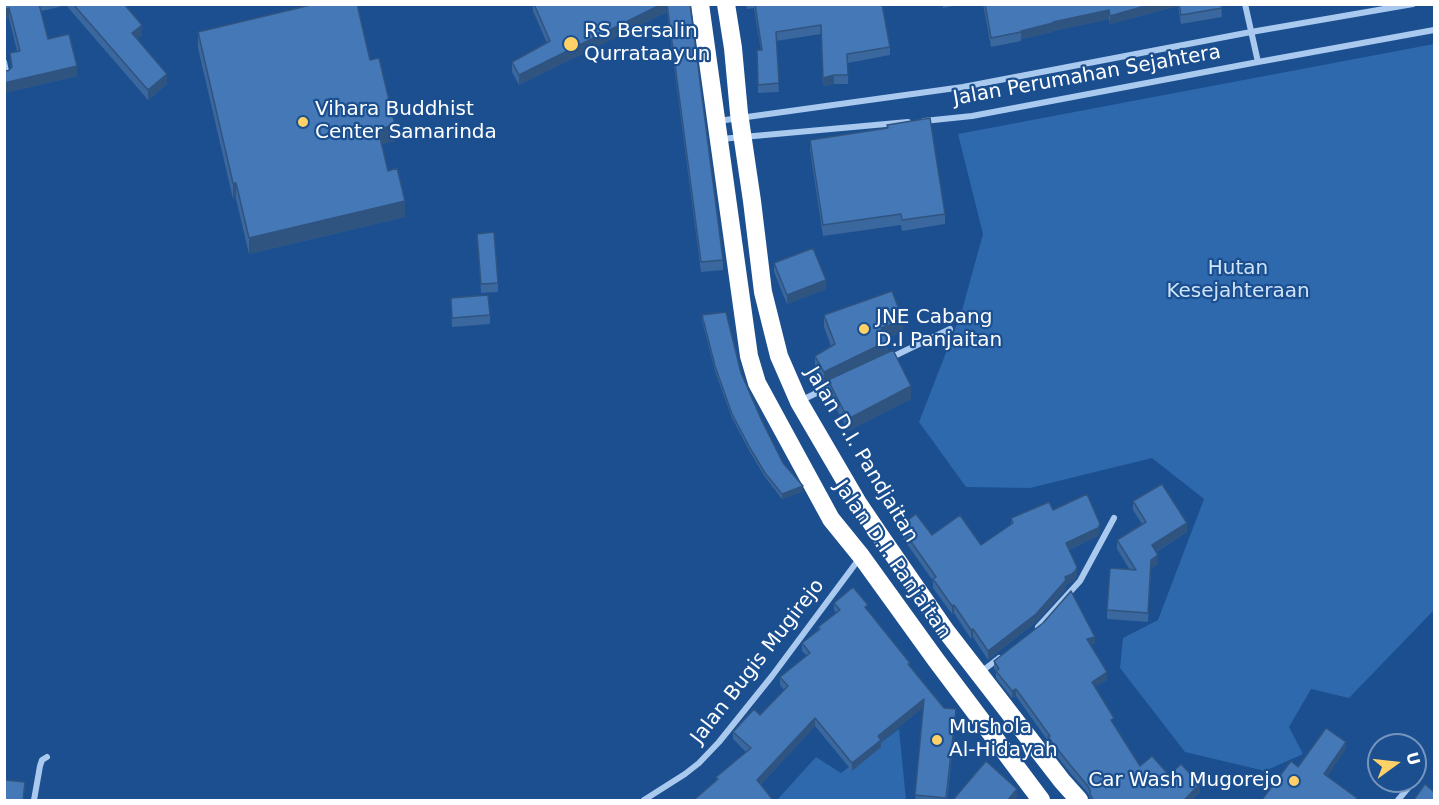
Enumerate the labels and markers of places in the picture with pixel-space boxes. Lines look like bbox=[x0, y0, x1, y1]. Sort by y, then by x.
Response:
place label: RS Bersalin Qurrataayun bbox=[584, 20, 710, 67]
marker: RS Bersalin Qurrataayun bbox=[562, 35, 580, 53]
place label: Vihara Buddhist Center Samarinda bbox=[315, 98, 497, 145]
marker: Vihara Buddhist Center Samarinda bbox=[296, 115, 310, 129]
place label: JNE Cabang D.I Panjaitan bbox=[876, 306, 1002, 353]
marker: JNE Cabang D.I Panjaitan bbox=[857, 322, 871, 336]
place label: Mushola Al-Hidayah bbox=[949, 716, 1058, 763]
marker: Mushola Al-Hidayah bbox=[930, 733, 944, 747]
place label: Car Wash Mugorejo bbox=[1088, 769, 1282, 793]
marker: Car Wash Mugorejo bbox=[1287, 774, 1301, 788]

